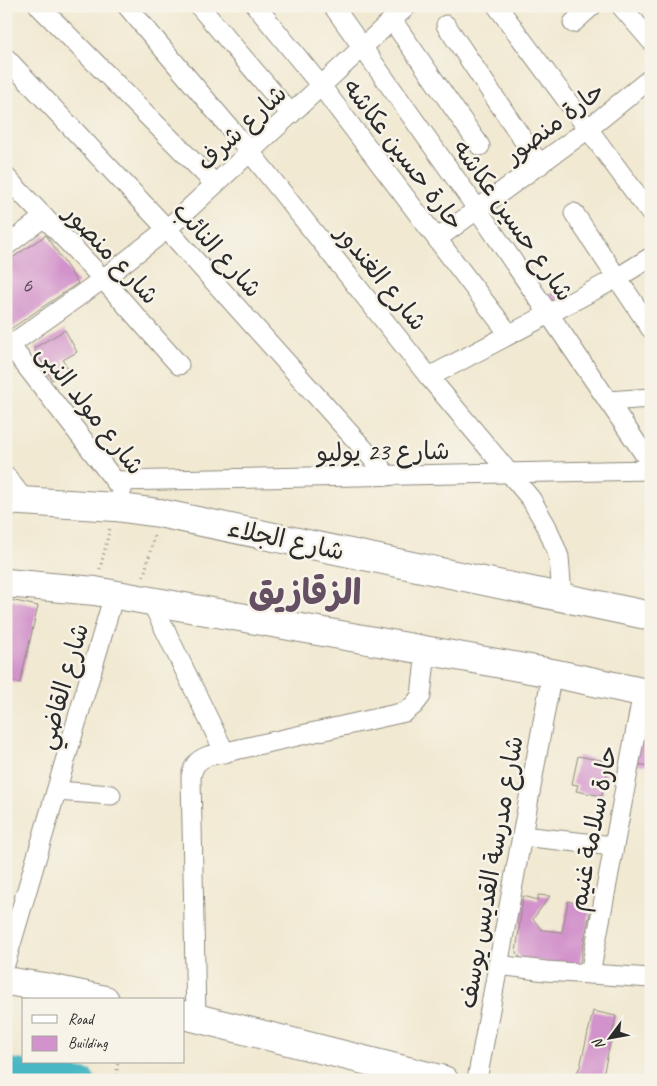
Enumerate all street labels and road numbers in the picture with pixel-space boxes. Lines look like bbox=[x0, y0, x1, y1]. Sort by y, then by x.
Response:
street label: حارة حسين عكاشه bbox=[336, 72, 471, 237]
street label: حارة منصور bbox=[497, 75, 611, 172]
street label: شارع شرف bbox=[190, 78, 294, 178]
street label: شارع حسين عكاشه bbox=[445, 134, 581, 308]
street label: شارع النائب bbox=[165, 195, 269, 305]
street label: شارع منصور bbox=[55, 197, 166, 312]
street label: شارع الغندور bbox=[326, 216, 434, 338]
street label: شارع مولد النبى bbox=[28, 338, 151, 482]
street label: شارع 23 يوليو bbox=[315, 435, 450, 470]
street label: شارع الجلاء bbox=[224, 512, 347, 569]
street label: شارع القاضي bbox=[30, 620, 101, 754]
street label: شارع مدرسة القديس يوسف bbox=[451, 733, 532, 1011]
street label: حارة سلامة غنيم bbox=[561, 742, 627, 914]

